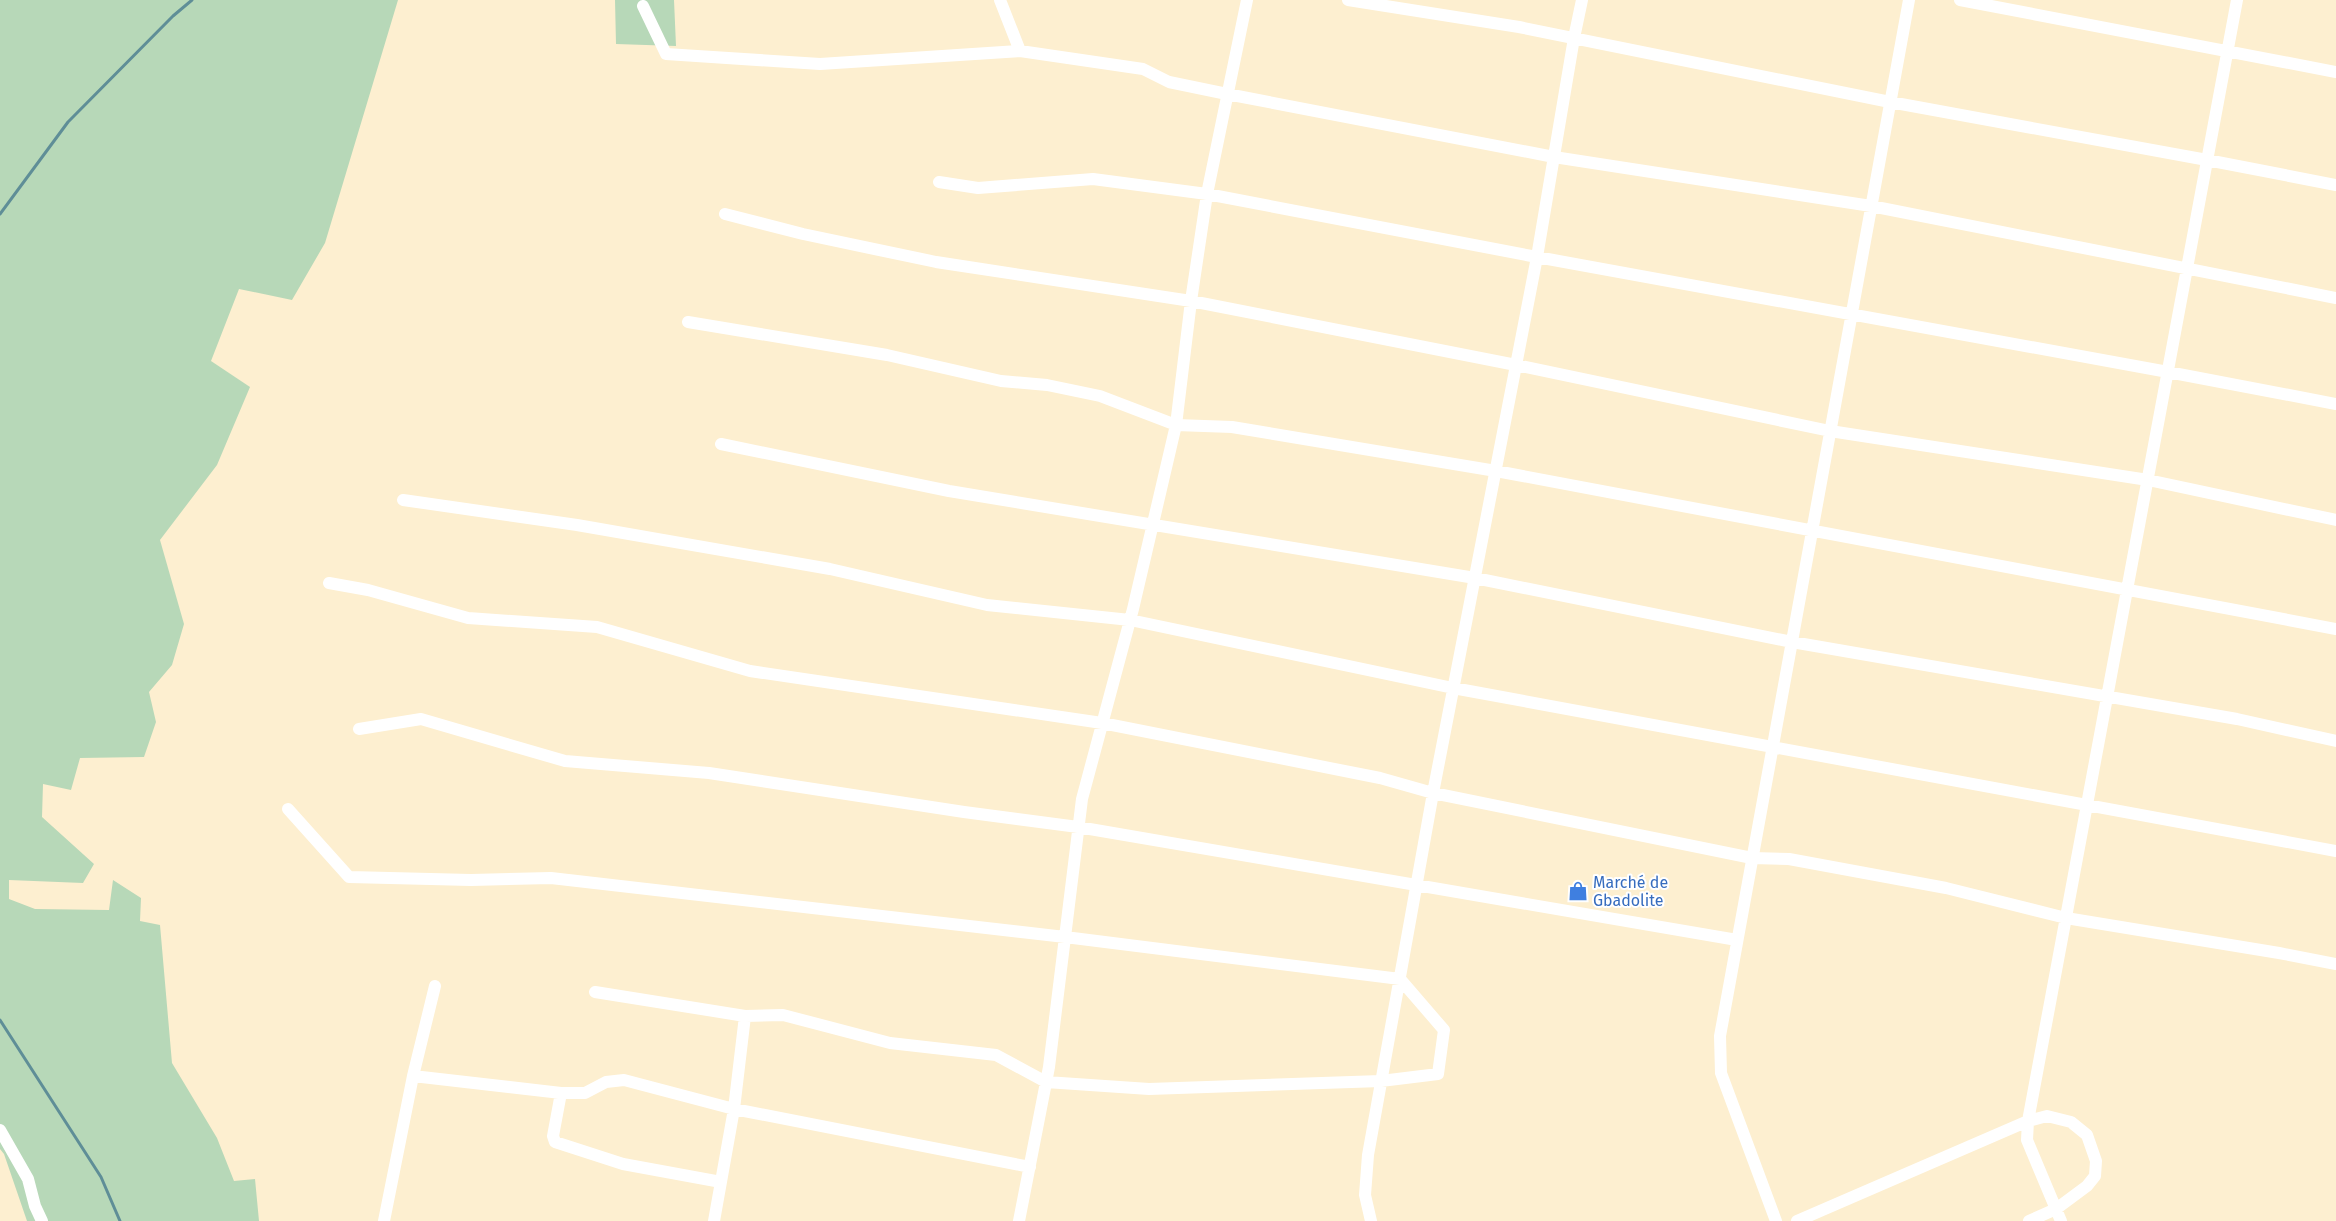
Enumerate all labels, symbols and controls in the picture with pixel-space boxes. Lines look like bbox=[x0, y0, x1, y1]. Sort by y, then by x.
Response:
place label: Marché de Gbadolite bbox=[1593, 873, 1668, 910]
shop icon: Marché de Gbadolite bbox=[1567, 880, 1589, 902]

